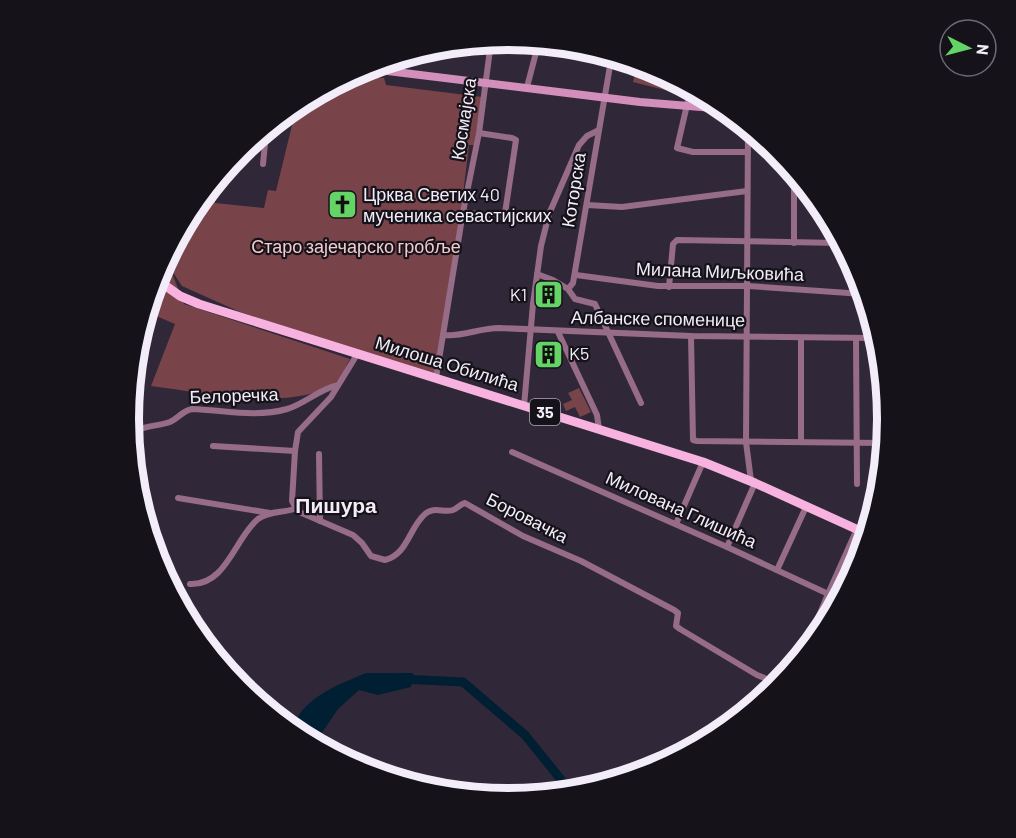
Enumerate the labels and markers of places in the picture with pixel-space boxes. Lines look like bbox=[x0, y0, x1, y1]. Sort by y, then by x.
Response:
place label: Црква Светих 40 мученика севастијских bbox=[363, 183, 551, 226]
church icon: Црква Светих 40 мученика севастијских bbox=[326, 189, 358, 221]
building icon: K1 bbox=[532, 279, 564, 311]
place label: K1 bbox=[510, 283, 527, 305]
building icon: K5 bbox=[532, 338, 564, 370]
place label: K5 bbox=[569, 342, 589, 364]

